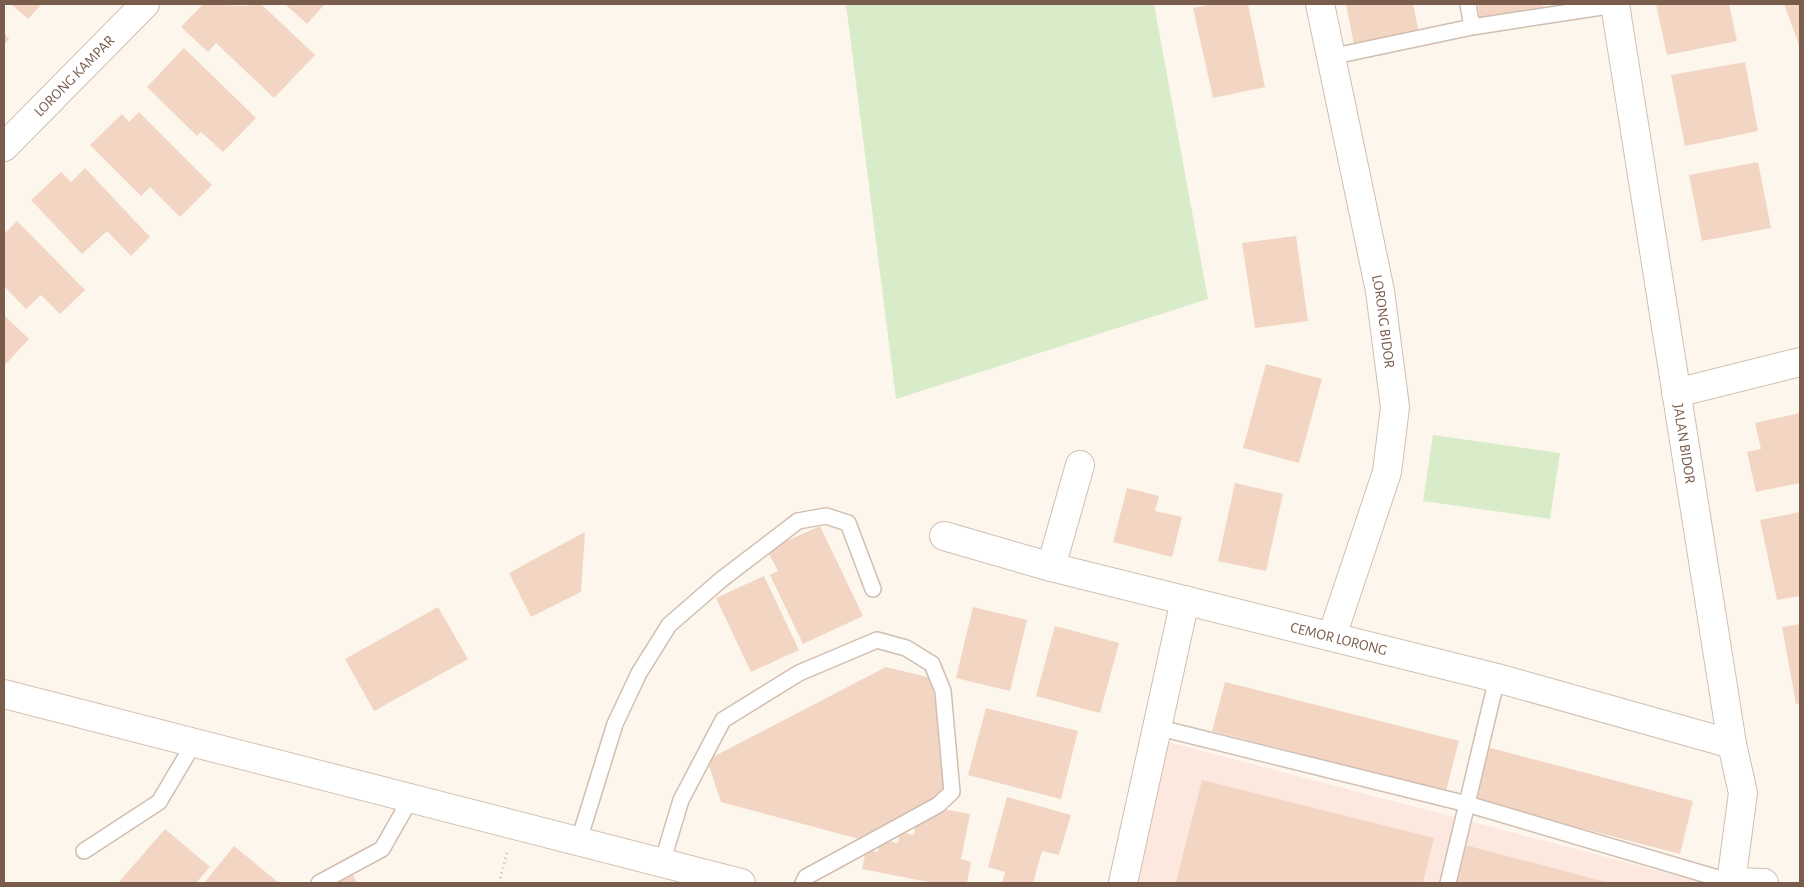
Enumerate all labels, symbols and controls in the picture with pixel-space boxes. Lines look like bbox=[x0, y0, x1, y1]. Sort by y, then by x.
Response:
street label: LORONG KAMPAR bbox=[32, 33, 118, 120]
street label: LORONG BIDOR bbox=[1369, 274, 1397, 369]
street label: JALAN BIDOR bbox=[1670, 403, 1698, 485]
street label: CEMOR LORONG bbox=[1289, 620, 1389, 658]

